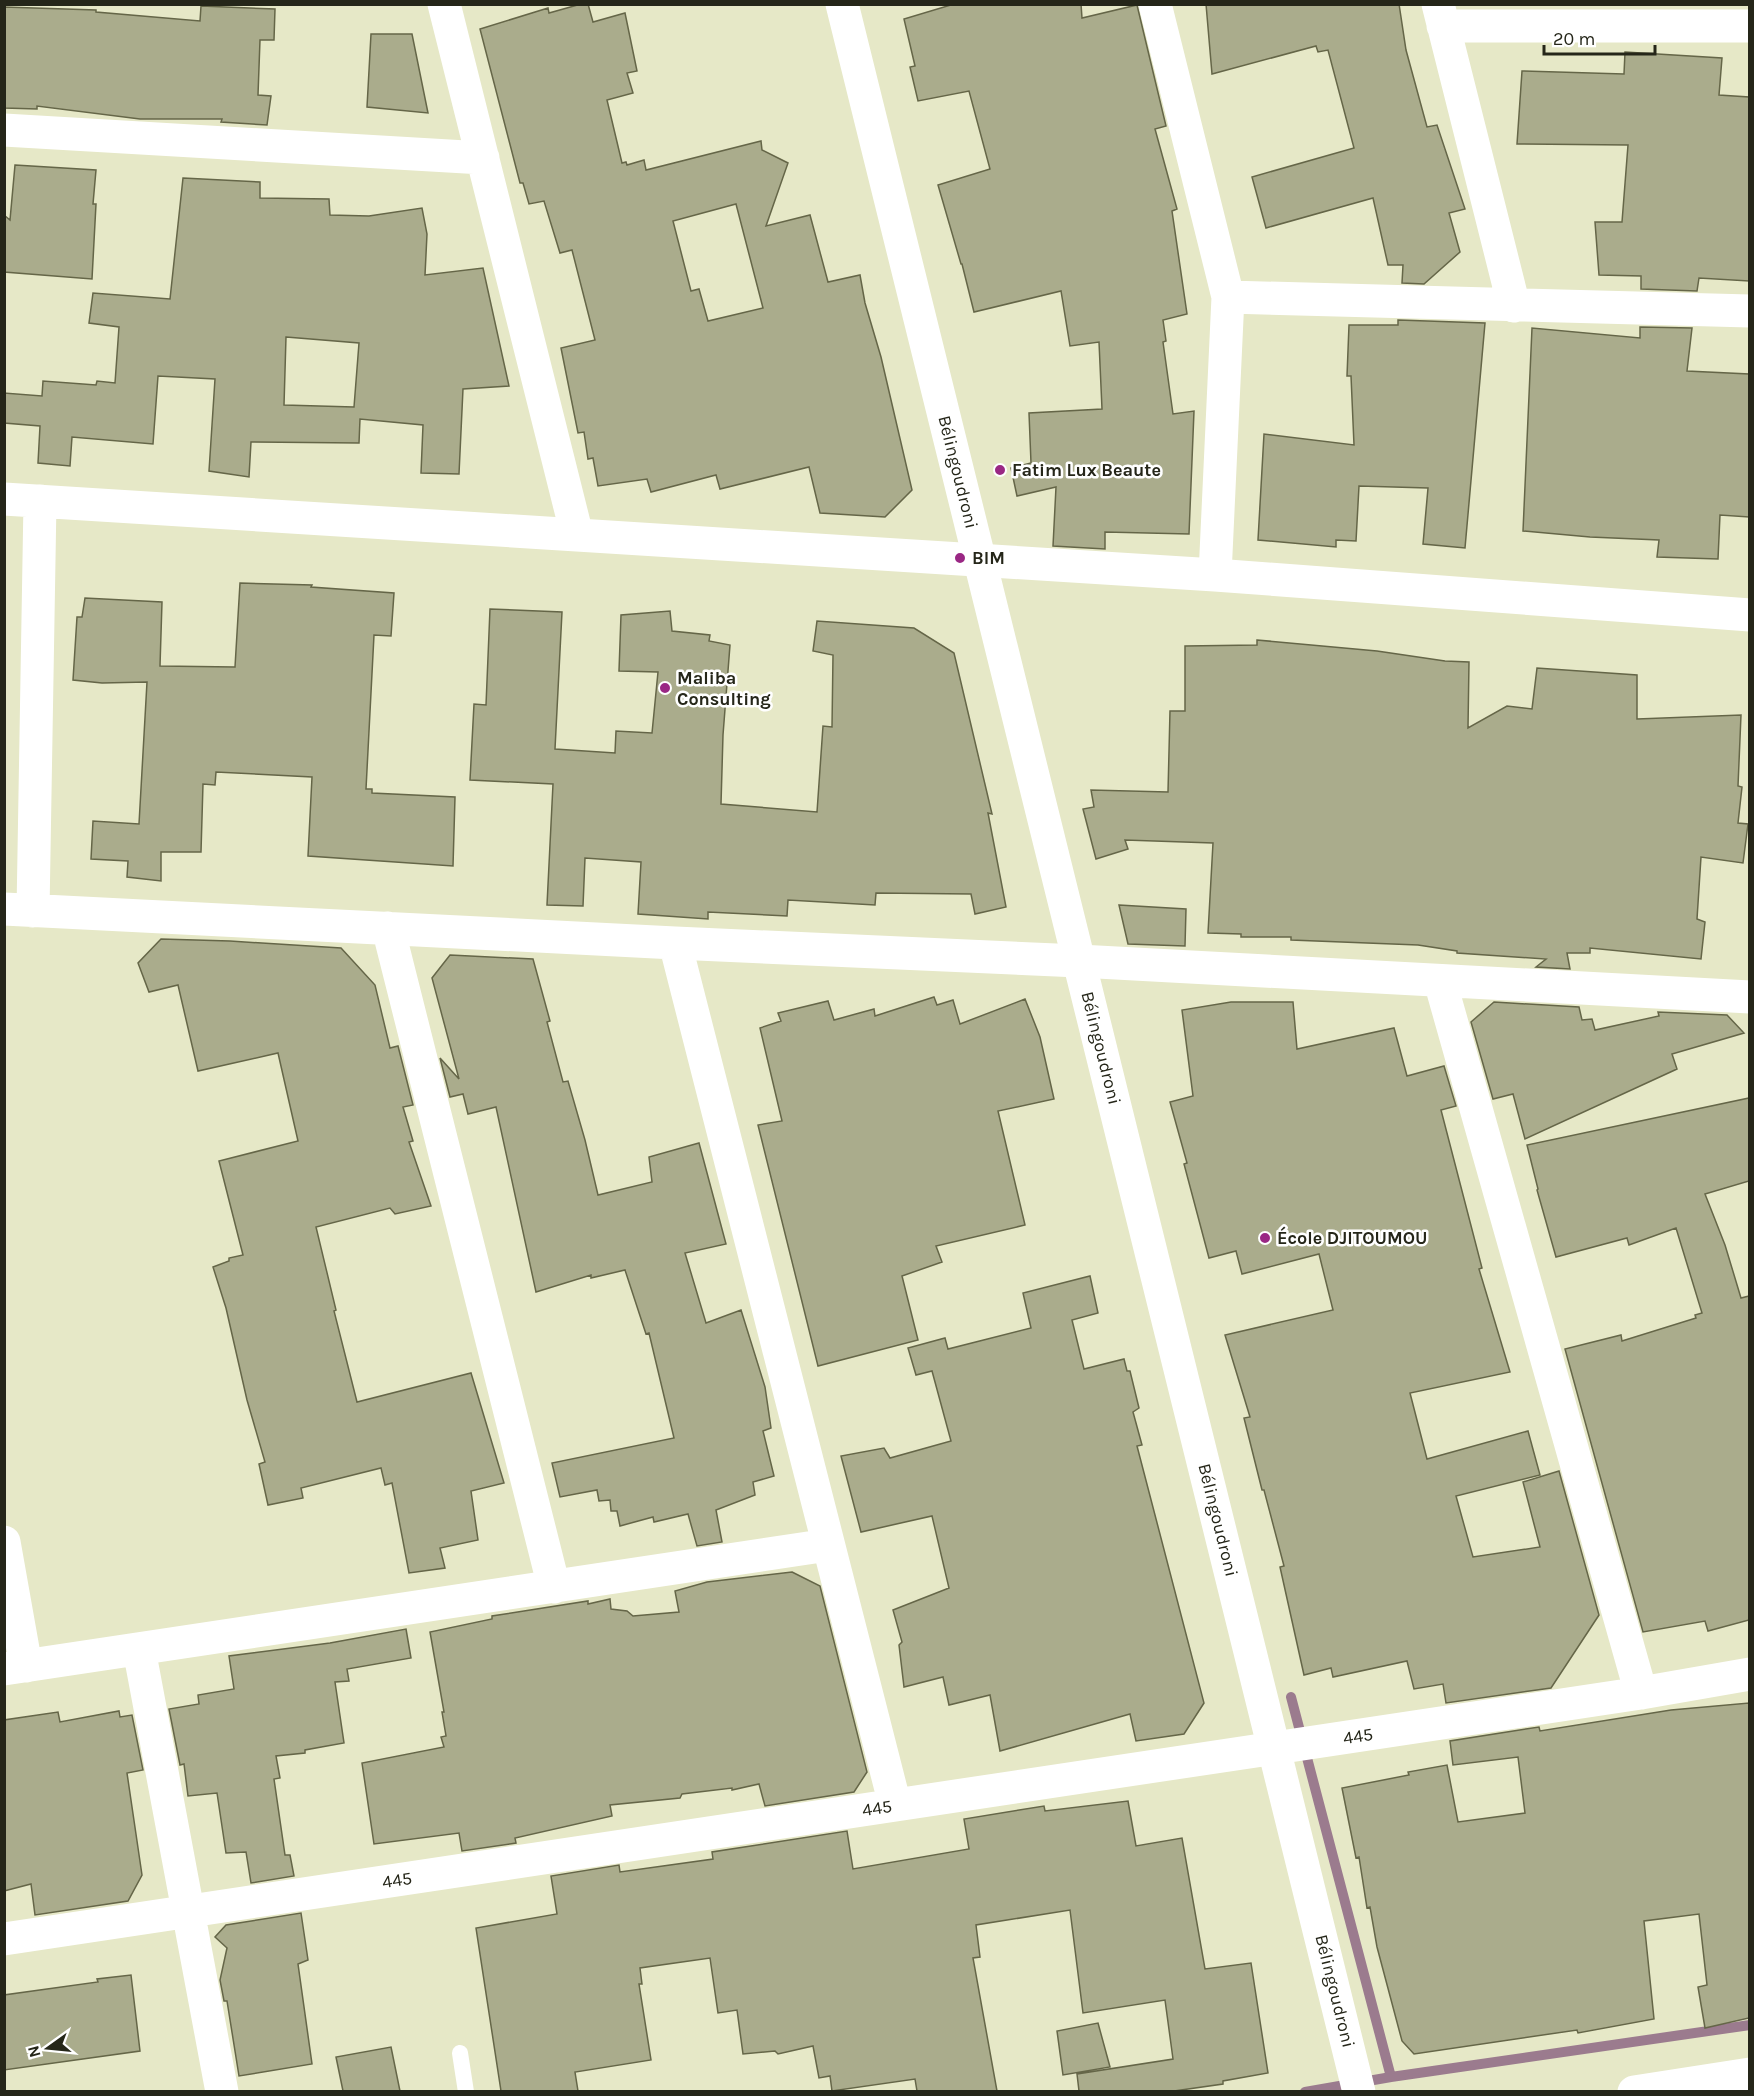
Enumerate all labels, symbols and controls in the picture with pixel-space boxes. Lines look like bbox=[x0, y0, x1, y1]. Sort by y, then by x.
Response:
scale bar bbox=[1544, 18, 1655, 56]
text: 20 m bbox=[1553, 28, 1595, 50]
street label: Bélingoudroni bbox=[933, 413, 983, 531]
place label: Fatim Lux Beaute bbox=[1012, 459, 1161, 481]
marker: Fatim Lux Beaute bbox=[993, 463, 1007, 477]
place label: BIM bbox=[972, 547, 1005, 569]
marker: BIM bbox=[953, 551, 967, 565]
place label: Maliba Consulting bbox=[677, 667, 771, 710]
marker: Maliba Consulting bbox=[658, 681, 672, 695]
street label: Bélingoudroni bbox=[1076, 989, 1126, 1107]
place label: École DJITOUMOU bbox=[1277, 1226, 1427, 1249]
marker: École DJITOUMOU bbox=[1258, 1231, 1272, 1245]
street label: Bélingoudroni bbox=[1193, 1461, 1243, 1579]
street label: 445 bbox=[1341, 1723, 1375, 1749]
street label: 445 bbox=[860, 1795, 894, 1821]
street label: 445 bbox=[380, 1867, 414, 1893]
street label: Bélingoudroni bbox=[1310, 1932, 1360, 2050]
north arrow bbox=[18, 2018, 78, 2078]
text: N bbox=[23, 2044, 45, 2060]

